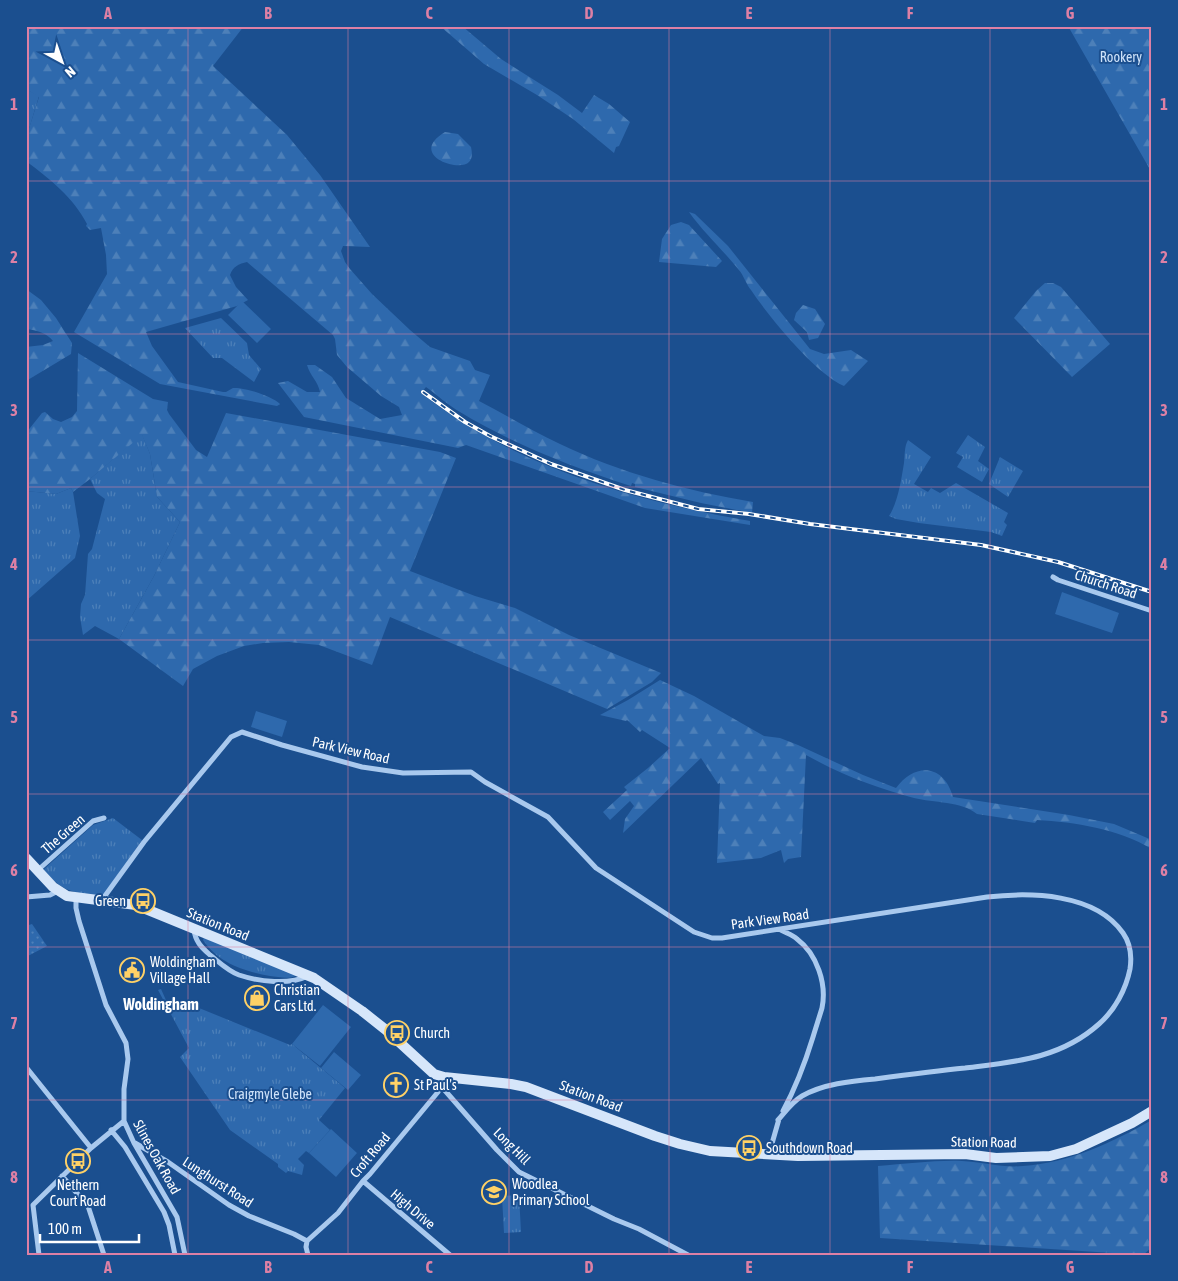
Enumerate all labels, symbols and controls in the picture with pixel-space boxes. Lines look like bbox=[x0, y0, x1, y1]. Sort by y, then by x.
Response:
text: A bbox=[103, 4, 112, 22]
text: B bbox=[264, 4, 272, 22]
text: C bbox=[425, 4, 433, 22]
text: D bbox=[585, 4, 594, 22]
text: E bbox=[746, 4, 753, 22]
text: F bbox=[907, 4, 914, 22]
text: G bbox=[1066, 4, 1075, 22]
north arrow bbox=[38, 38, 88, 88]
park label: Rookery bbox=[1100, 49, 1142, 65]
text: N bbox=[62, 63, 79, 81]
text: 1 bbox=[10, 95, 18, 113]
text: 1 bbox=[1160, 95, 1168, 113]
text: 2 bbox=[10, 248, 18, 266]
text: 2 bbox=[1160, 248, 1168, 266]
text: 3 bbox=[10, 401, 18, 419]
text: 3 bbox=[1160, 401, 1168, 419]
text: 4 bbox=[9, 555, 18, 573]
text: 4 bbox=[1159, 555, 1168, 573]
street label: Church Road bbox=[1073, 566, 1139, 602]
text: 5 bbox=[10, 708, 18, 726]
text: 5 bbox=[1160, 708, 1168, 726]
street label: Park View Road bbox=[311, 733, 391, 767]
street label: The Green bbox=[38, 811, 88, 857]
text: 6 bbox=[10, 861, 18, 879]
text: 6 bbox=[1160, 861, 1168, 879]
bus stop icon: Green bbox=[130, 888, 156, 914]
place label: Green bbox=[95, 893, 126, 909]
street label: Station Road bbox=[185, 904, 251, 944]
street label: Park View Road bbox=[730, 906, 810, 932]
place label: Woldingham Village Hall bbox=[150, 954, 216, 986]
public building icon: Woldingham Village Hall bbox=[119, 957, 145, 983]
place label: Christian Cars Ltd. bbox=[274, 982, 320, 1014]
shop icon: Christian Cars Ltd. bbox=[244, 985, 270, 1011]
district label: Woldingham bbox=[122, 995, 199, 1013]
text: 7 bbox=[10, 1014, 18, 1032]
text: 7 bbox=[1160, 1014, 1168, 1032]
bus stop icon: Church bbox=[384, 1020, 410, 1046]
place label: Church bbox=[414, 1025, 450, 1041]
church icon: St Paul's bbox=[383, 1072, 409, 1098]
place label: St Paul's bbox=[414, 1077, 457, 1093]
street label: Station Road bbox=[557, 1077, 625, 1115]
park label: Craigmyle Glebe bbox=[228, 1086, 312, 1102]
street label: Slines Oak Road bbox=[130, 1117, 184, 1197]
street label: Long Hill bbox=[490, 1124, 534, 1168]
street label: Croft Road bbox=[347, 1129, 393, 1181]
street label: Station Road bbox=[951, 1133, 1017, 1151]
bus stop icon: Southdown Road bbox=[736, 1135, 762, 1161]
place label: Southdown Road bbox=[766, 1140, 853, 1156]
bus stop icon: Nethern Court Road bbox=[65, 1148, 91, 1174]
street label: Lunghurst Road bbox=[180, 1153, 256, 1211]
text: 8 bbox=[10, 1168, 18, 1186]
text: 8 bbox=[1160, 1168, 1168, 1186]
place label: Woodlea Primary School bbox=[512, 1176, 590, 1208]
place label: Nethern Court Road bbox=[50, 1177, 106, 1209]
school or university icon: Woodlea Primary School bbox=[481, 1179, 507, 1205]
street label: High Drive bbox=[387, 1186, 439, 1232]
scale bar bbox=[40, 1211, 139, 1243]
text: 100 m bbox=[48, 1220, 82, 1237]
text: A bbox=[103, 1258, 112, 1276]
text: B bbox=[264, 1258, 272, 1276]
text: C bbox=[425, 1258, 433, 1276]
text: D bbox=[585, 1258, 594, 1276]
text: E bbox=[746, 1258, 753, 1276]
text: F bbox=[907, 1258, 914, 1276]
text: G bbox=[1066, 1258, 1075, 1276]

